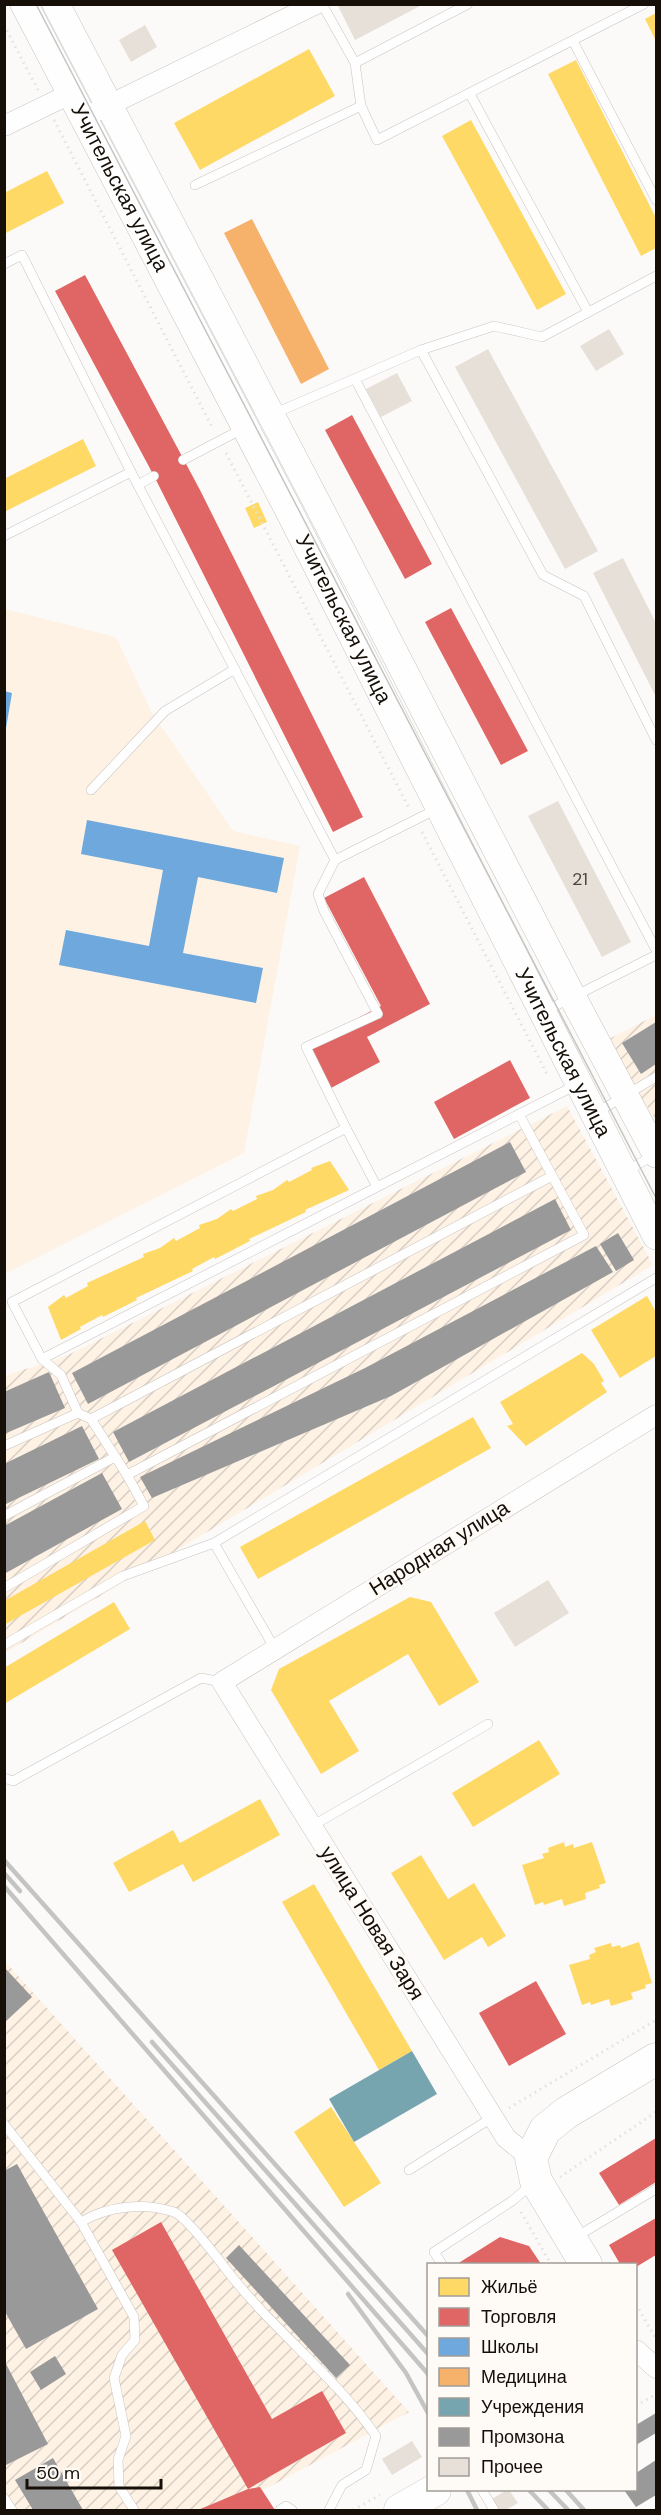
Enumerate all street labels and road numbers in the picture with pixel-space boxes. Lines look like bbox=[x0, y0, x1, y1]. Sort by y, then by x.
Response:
street label: Учительская улица bbox=[64, 98, 176, 277]
street label: Учительская улица bbox=[289, 530, 398, 709]
street label: Учительская улица bbox=[509, 963, 618, 1142]
street label: Народная улица bbox=[364, 1494, 515, 1602]
street label: улица Новая Заря bbox=[313, 1841, 431, 2005]

